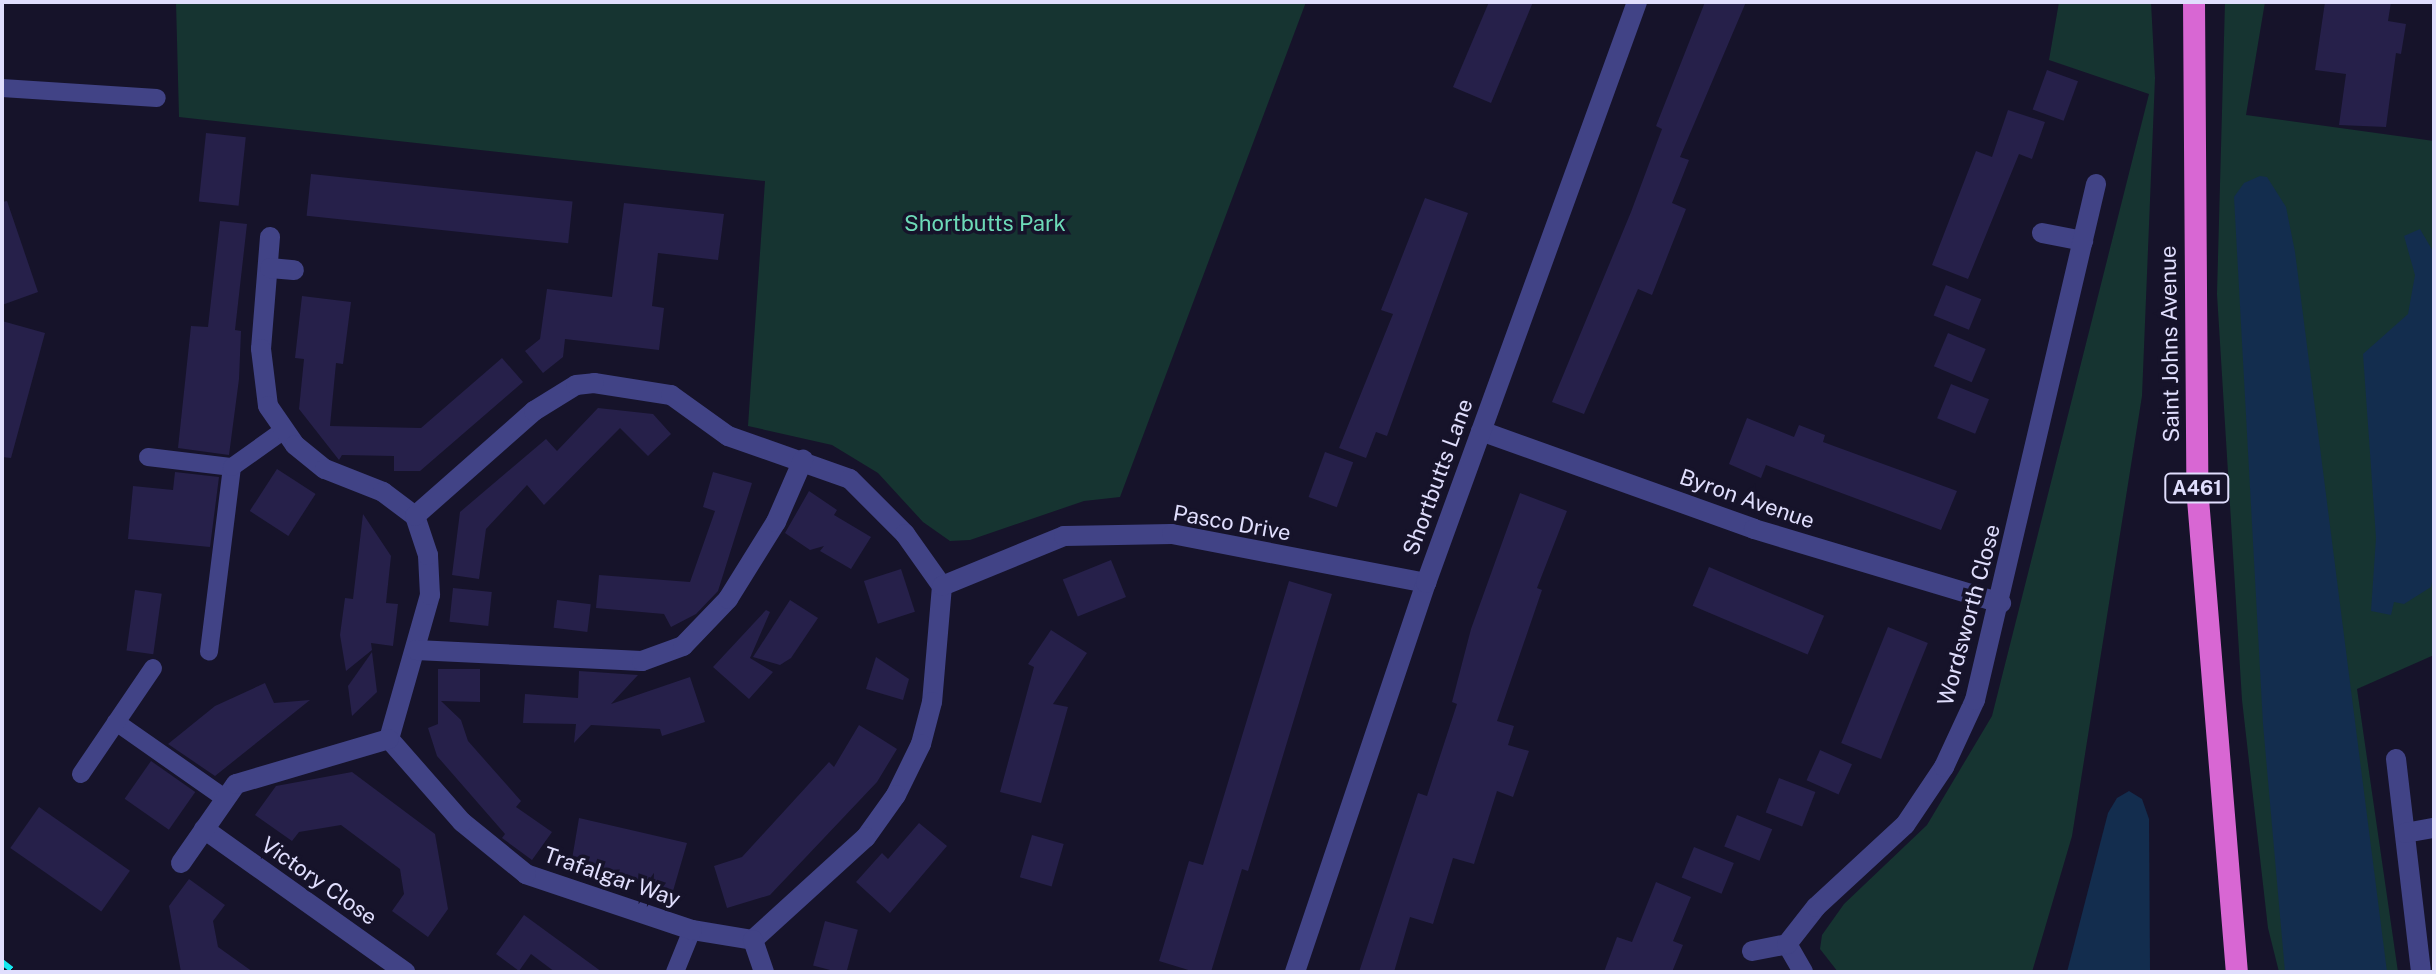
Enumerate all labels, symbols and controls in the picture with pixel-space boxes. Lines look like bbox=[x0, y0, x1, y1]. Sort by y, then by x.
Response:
park label: Shortbutts Park bbox=[904, 211, 1066, 237]
street label: Saint Johns Avenue bbox=[2155, 245, 2185, 443]
street label: Shortbutts Lane bbox=[1397, 395, 1479, 559]
street label: Byron Avenue bbox=[1676, 464, 1818, 534]
road number: A461 bbox=[2163, 472, 2231, 504]
street label: Pasco Drive bbox=[1171, 500, 1293, 546]
street label: Wordsworth Close bbox=[1932, 521, 2006, 709]
street label: Victory Close bbox=[256, 831, 382, 931]
street label: Trafalgar Way bbox=[540, 841, 684, 913]

